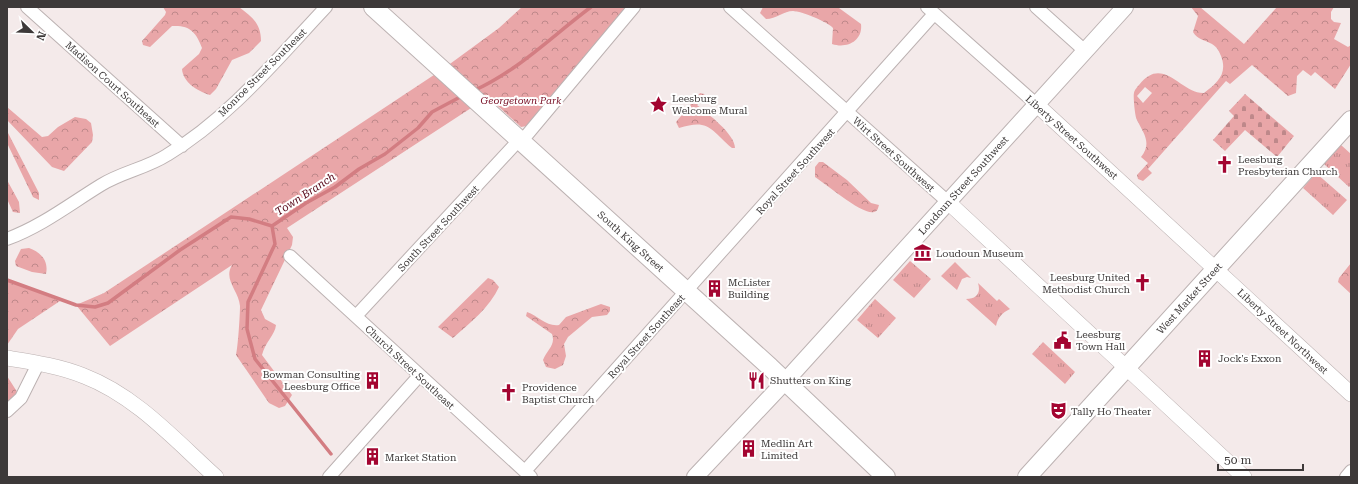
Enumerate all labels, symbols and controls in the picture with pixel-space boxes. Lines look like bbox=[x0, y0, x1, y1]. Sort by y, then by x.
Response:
north arrow bbox=[12, 12, 52, 52]
street label: Monroe Street Southeast bbox=[216, 26, 309, 119]
text: N bbox=[33, 29, 48, 43]
street label: Madison Court Southeast bbox=[63, 39, 162, 130]
place label: Leesburg Welcome Mural bbox=[672, 93, 747, 116]
street label: Liberty Street Southwest bbox=[1023, 93, 1120, 182]
place icon: Leesburg Welcome Mural bbox=[649, 94, 669, 114]
park label: Georgetown Park bbox=[481, 95, 562, 106]
street label: Wirt Street Southwest bbox=[851, 115, 937, 194]
street label: Royal Street Southwest bbox=[754, 126, 837, 216]
street label: Loudoun Street Southwest bbox=[916, 134, 1011, 237]
place label: Leesburg Presbyterian Church bbox=[1238, 154, 1338, 177]
church icon: Leesburg Presbyterian Church bbox=[1215, 155, 1235, 175]
water label: Town Branch bbox=[273, 170, 338, 219]
street label: South Street Southwest bbox=[396, 183, 481, 274]
street label: South King Street bbox=[595, 209, 666, 274]
museum icon: Loudoun Museum bbox=[913, 243, 933, 263]
place label: Loudoun Museum bbox=[936, 248, 1024, 259]
street label: West Market Street bbox=[1155, 260, 1224, 336]
place label: Leesburg United Methodist Church bbox=[1042, 272, 1131, 295]
church icon: Leesburg United Methodist Church bbox=[1133, 273, 1153, 293]
place label: McLister Building bbox=[728, 277, 770, 300]
building icon: McLister Building bbox=[705, 278, 725, 298]
street label: Liberty Street Northwest bbox=[1235, 287, 1330, 376]
street label: Royal Street Southeast bbox=[606, 292, 687, 381]
street label: Church Street Southeast bbox=[363, 323, 457, 412]
place label: Leesburg Town Hall bbox=[1076, 329, 1125, 352]
public building icon: Leesburg Town Hall bbox=[1053, 330, 1073, 350]
building icon: Jock's Exxon bbox=[1195, 348, 1215, 368]
place label: Jock's Exxon bbox=[1218, 353, 1282, 364]
place label: Bowman Consulting Leesburg Office bbox=[263, 369, 361, 392]
building icon: Bowman Consulting Leesburg Office bbox=[363, 370, 383, 390]
restaurant icon: Shutters on King bbox=[747, 370, 767, 390]
place label: Shutters on King bbox=[770, 375, 851, 386]
place label: Providence Baptist Church bbox=[522, 382, 595, 405]
church icon: Providence Baptist Church bbox=[499, 383, 519, 403]
theatre icon: Tally Ho Theater bbox=[1048, 401, 1068, 421]
place label: Tally Ho Theater bbox=[1071, 406, 1151, 417]
place label: Medlin Art Limited bbox=[761, 438, 813, 461]
building icon: Medlin Art Limited bbox=[738, 439, 758, 459]
scale bar bbox=[1218, 446, 1303, 472]
building icon: Market Station bbox=[362, 447, 382, 467]
place label: Market Station bbox=[385, 452, 457, 463]
text: 50 m bbox=[1224, 453, 1251, 467]

